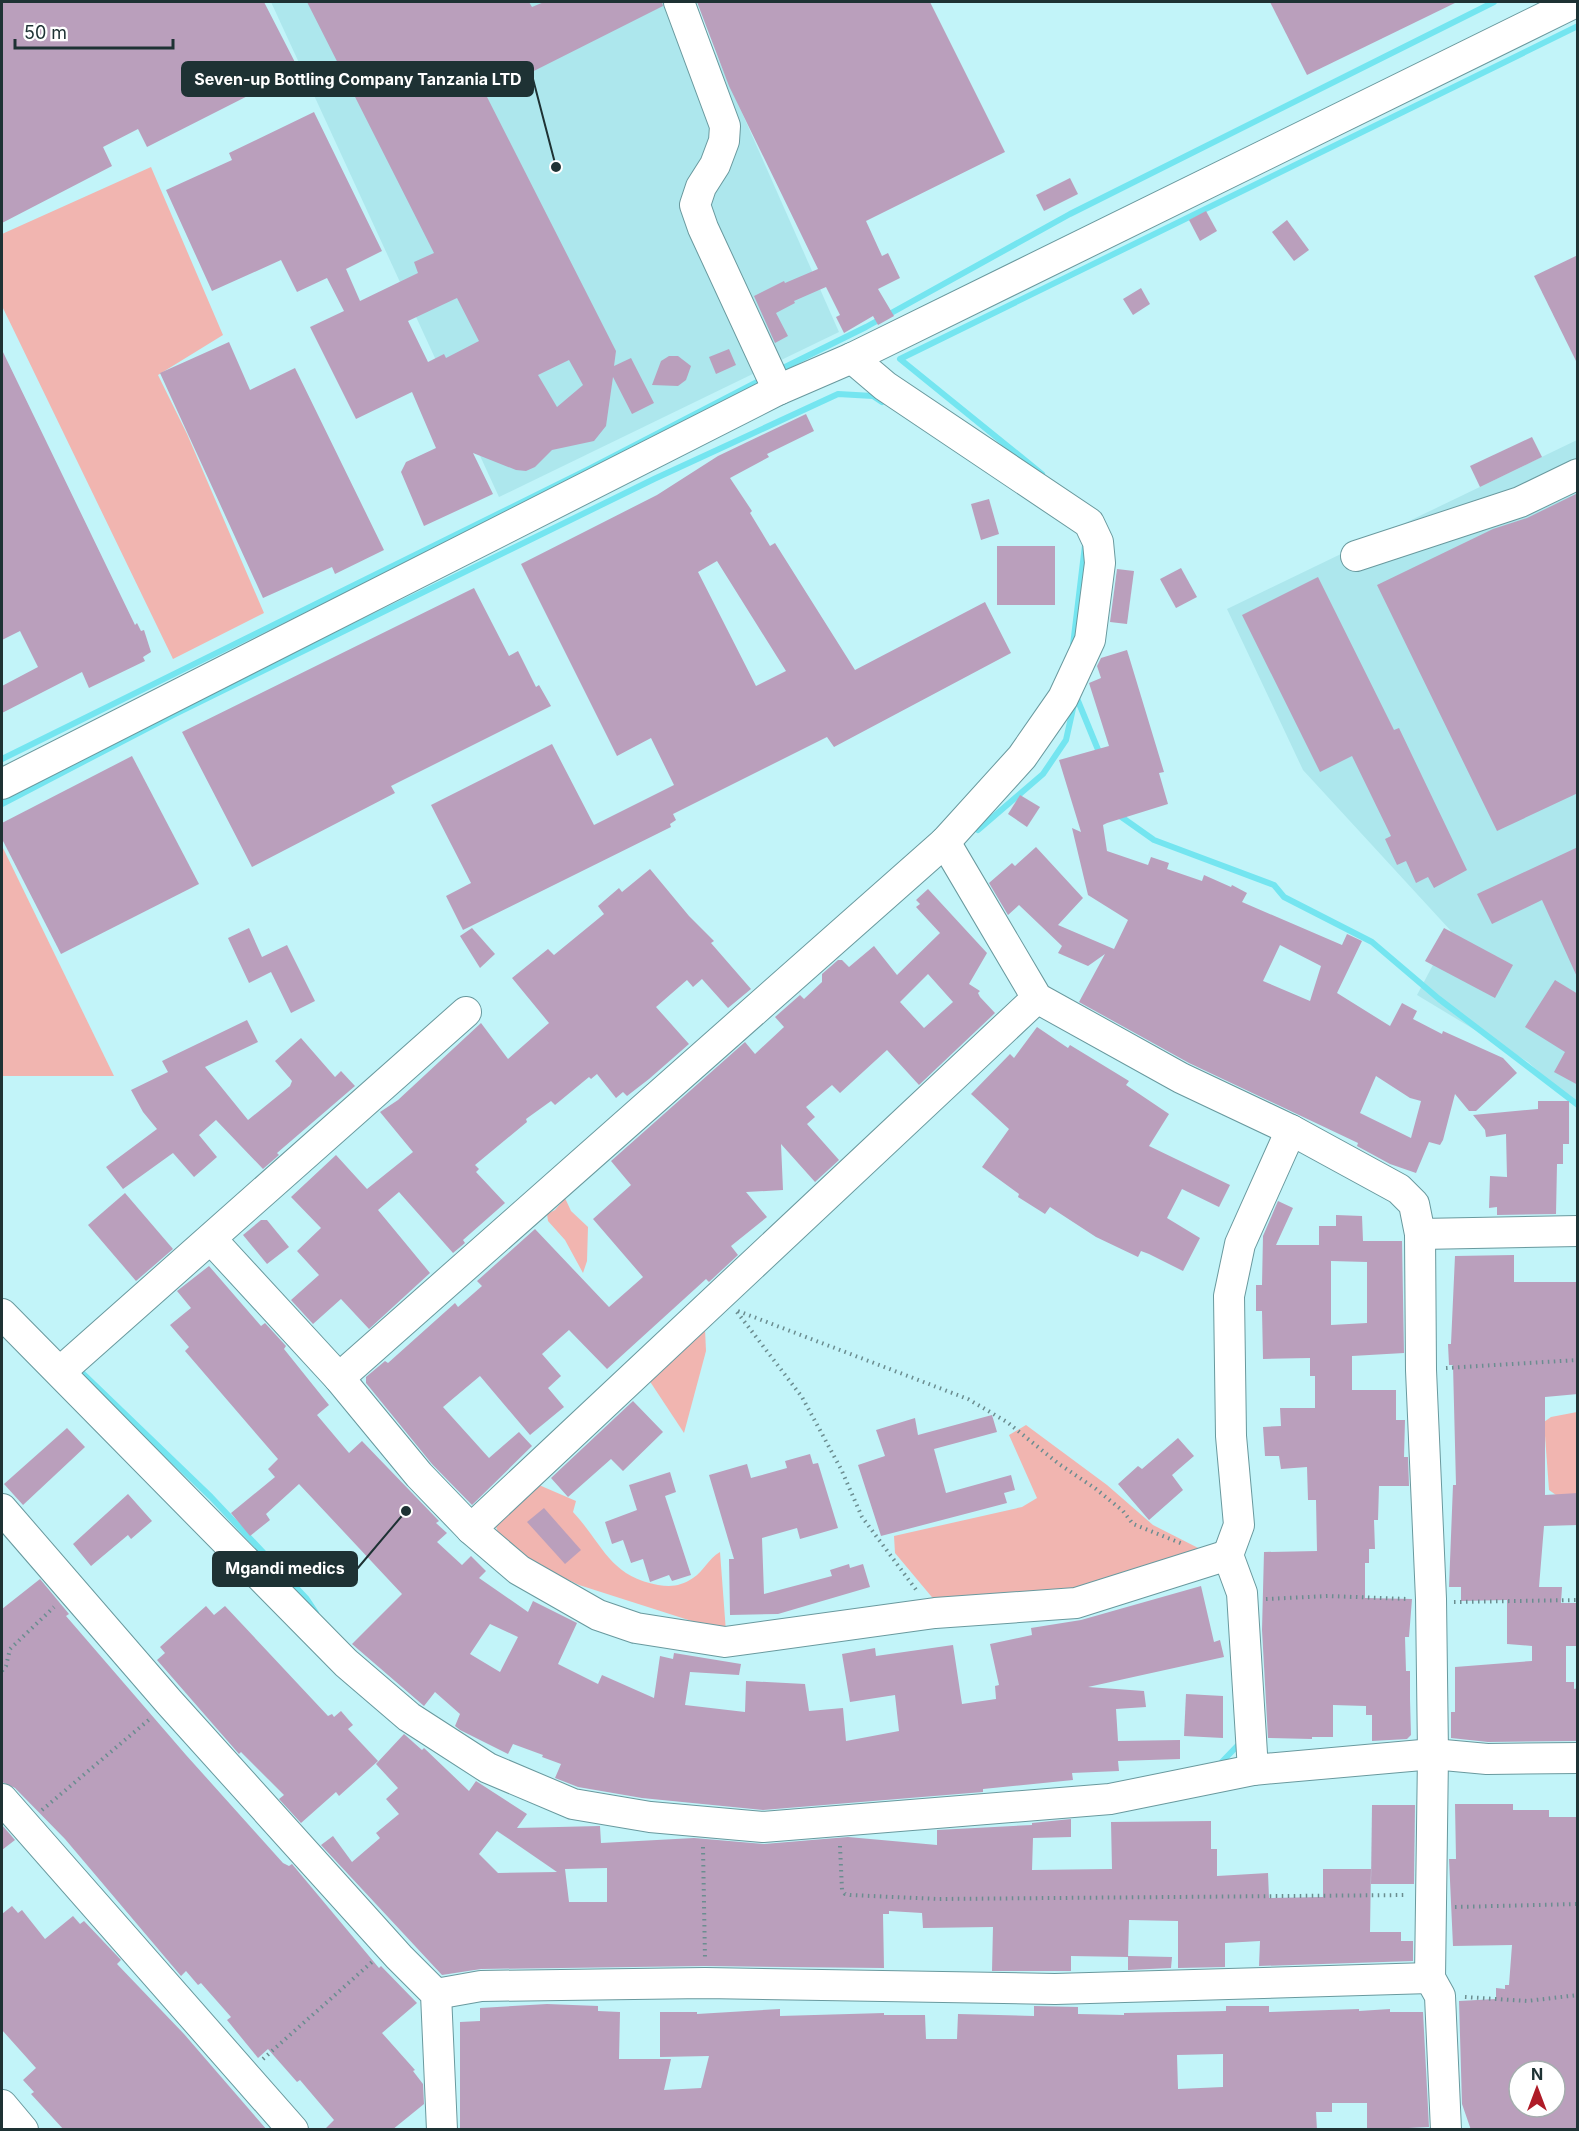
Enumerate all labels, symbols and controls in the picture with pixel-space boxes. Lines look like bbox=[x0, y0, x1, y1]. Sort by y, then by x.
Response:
scale bar bbox=[15, 12, 172, 50]
text: 50 m bbox=[24, 22, 67, 43]
callout: Seven-up Bottling Company Tanzania LTD bbox=[182, 62, 533, 96]
text: Seven-up Bottling Company Tanzania LTD bbox=[194, 69, 522, 89]
callout: Mgandi medics bbox=[213, 1552, 357, 1586]
text: Mgandi medics bbox=[225, 1558, 345, 1578]
north arrow bbox=[1507, 2059, 1567, 2119]
text: N bbox=[1531, 2064, 1543, 2084]

